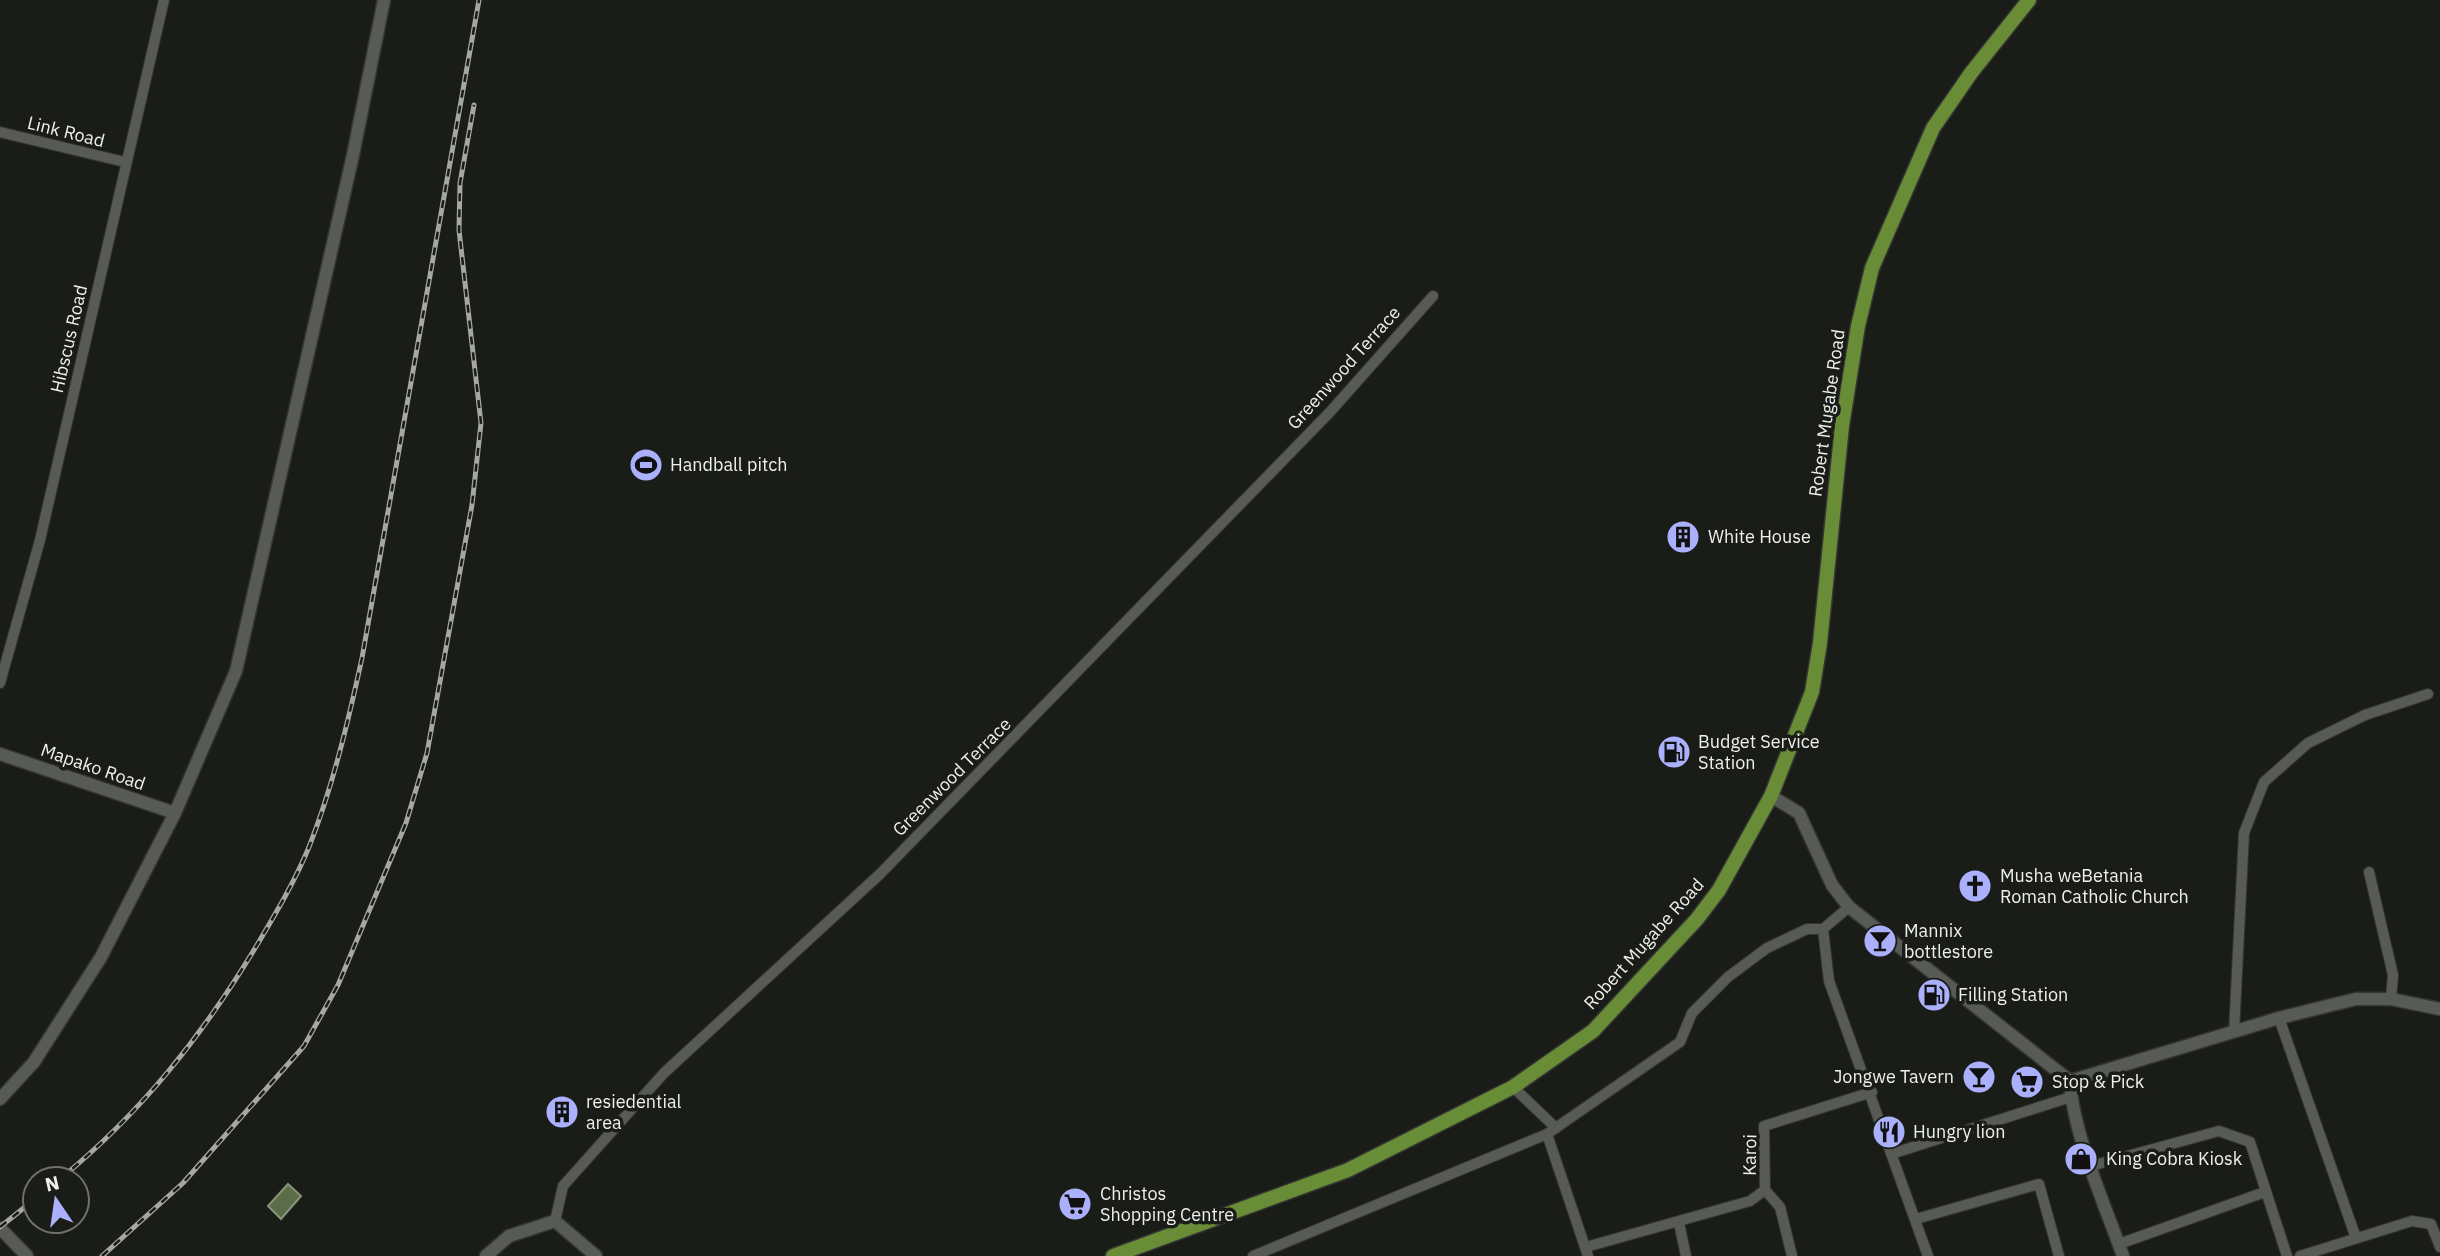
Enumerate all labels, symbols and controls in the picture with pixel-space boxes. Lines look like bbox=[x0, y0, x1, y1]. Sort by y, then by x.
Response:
street label: Link Road bbox=[25, 111, 107, 152]
street label: Hibscus Road bbox=[45, 283, 92, 395]
street label: Greenwood Terrace bbox=[1282, 301, 1405, 434]
street label: Robert Mugabe Road bbox=[1803, 328, 1850, 498]
sports icon: Handball pitch bbox=[627, 446, 665, 484]
place label: Handball pitch bbox=[670, 453, 787, 476]
building icon: White House bbox=[1664, 518, 1702, 556]
place label: White House bbox=[1708, 525, 1811, 548]
street label: Greenwood Terrace bbox=[888, 713, 1016, 841]
place label: Budget Service Station bbox=[1698, 730, 1820, 774]
fuel station icon: Budget Service Station bbox=[1655, 733, 1693, 771]
street label: Mapako Road bbox=[38, 738, 149, 795]
place label: Musha weBetania Roman Catholic Church bbox=[2000, 864, 2189, 908]
church icon: Musha weBetania Roman Catholic Church bbox=[1956, 867, 1994, 905]
street label: Robert Mugabe Road bbox=[1579, 873, 1709, 1014]
place label: Mannix bottlestore bbox=[1904, 919, 1993, 963]
bar icon: Mannix bottlestore bbox=[1861, 922, 1899, 960]
fuel station icon: Filling Station bbox=[1915, 976, 1953, 1014]
place label: Filling Station bbox=[1958, 983, 2068, 1006]
bar icon: Jongwe Tavern bbox=[1960, 1058, 1998, 1096]
supermarket icon: Stop & Pick bbox=[2008, 1063, 2046, 1101]
place label: Jongwe Tavern bbox=[1833, 1065, 1954, 1088]
place label: Stop & Pick bbox=[2052, 1070, 2145, 1093]
place label: resiedential area bbox=[586, 1090, 682, 1134]
building icon: resiedential area bbox=[543, 1093, 581, 1131]
restaurant icon: Hungry lion bbox=[1870, 1113, 1908, 1151]
place label: Hungry lion bbox=[1913, 1120, 2005, 1143]
street label: Karoi bbox=[1738, 1134, 1761, 1176]
shop icon: King Cobra Kiosk bbox=[2062, 1140, 2100, 1178]
place label: King Cobra Kiosk bbox=[2106, 1147, 2243, 1170]
north arrow bbox=[21, 1165, 91, 1235]
text: N bbox=[43, 1170, 62, 1197]
place label: Christos Shopping Centre bbox=[1100, 1182, 1234, 1226]
supermarket icon: Christos Shopping Centre bbox=[1056, 1185, 1094, 1223]

